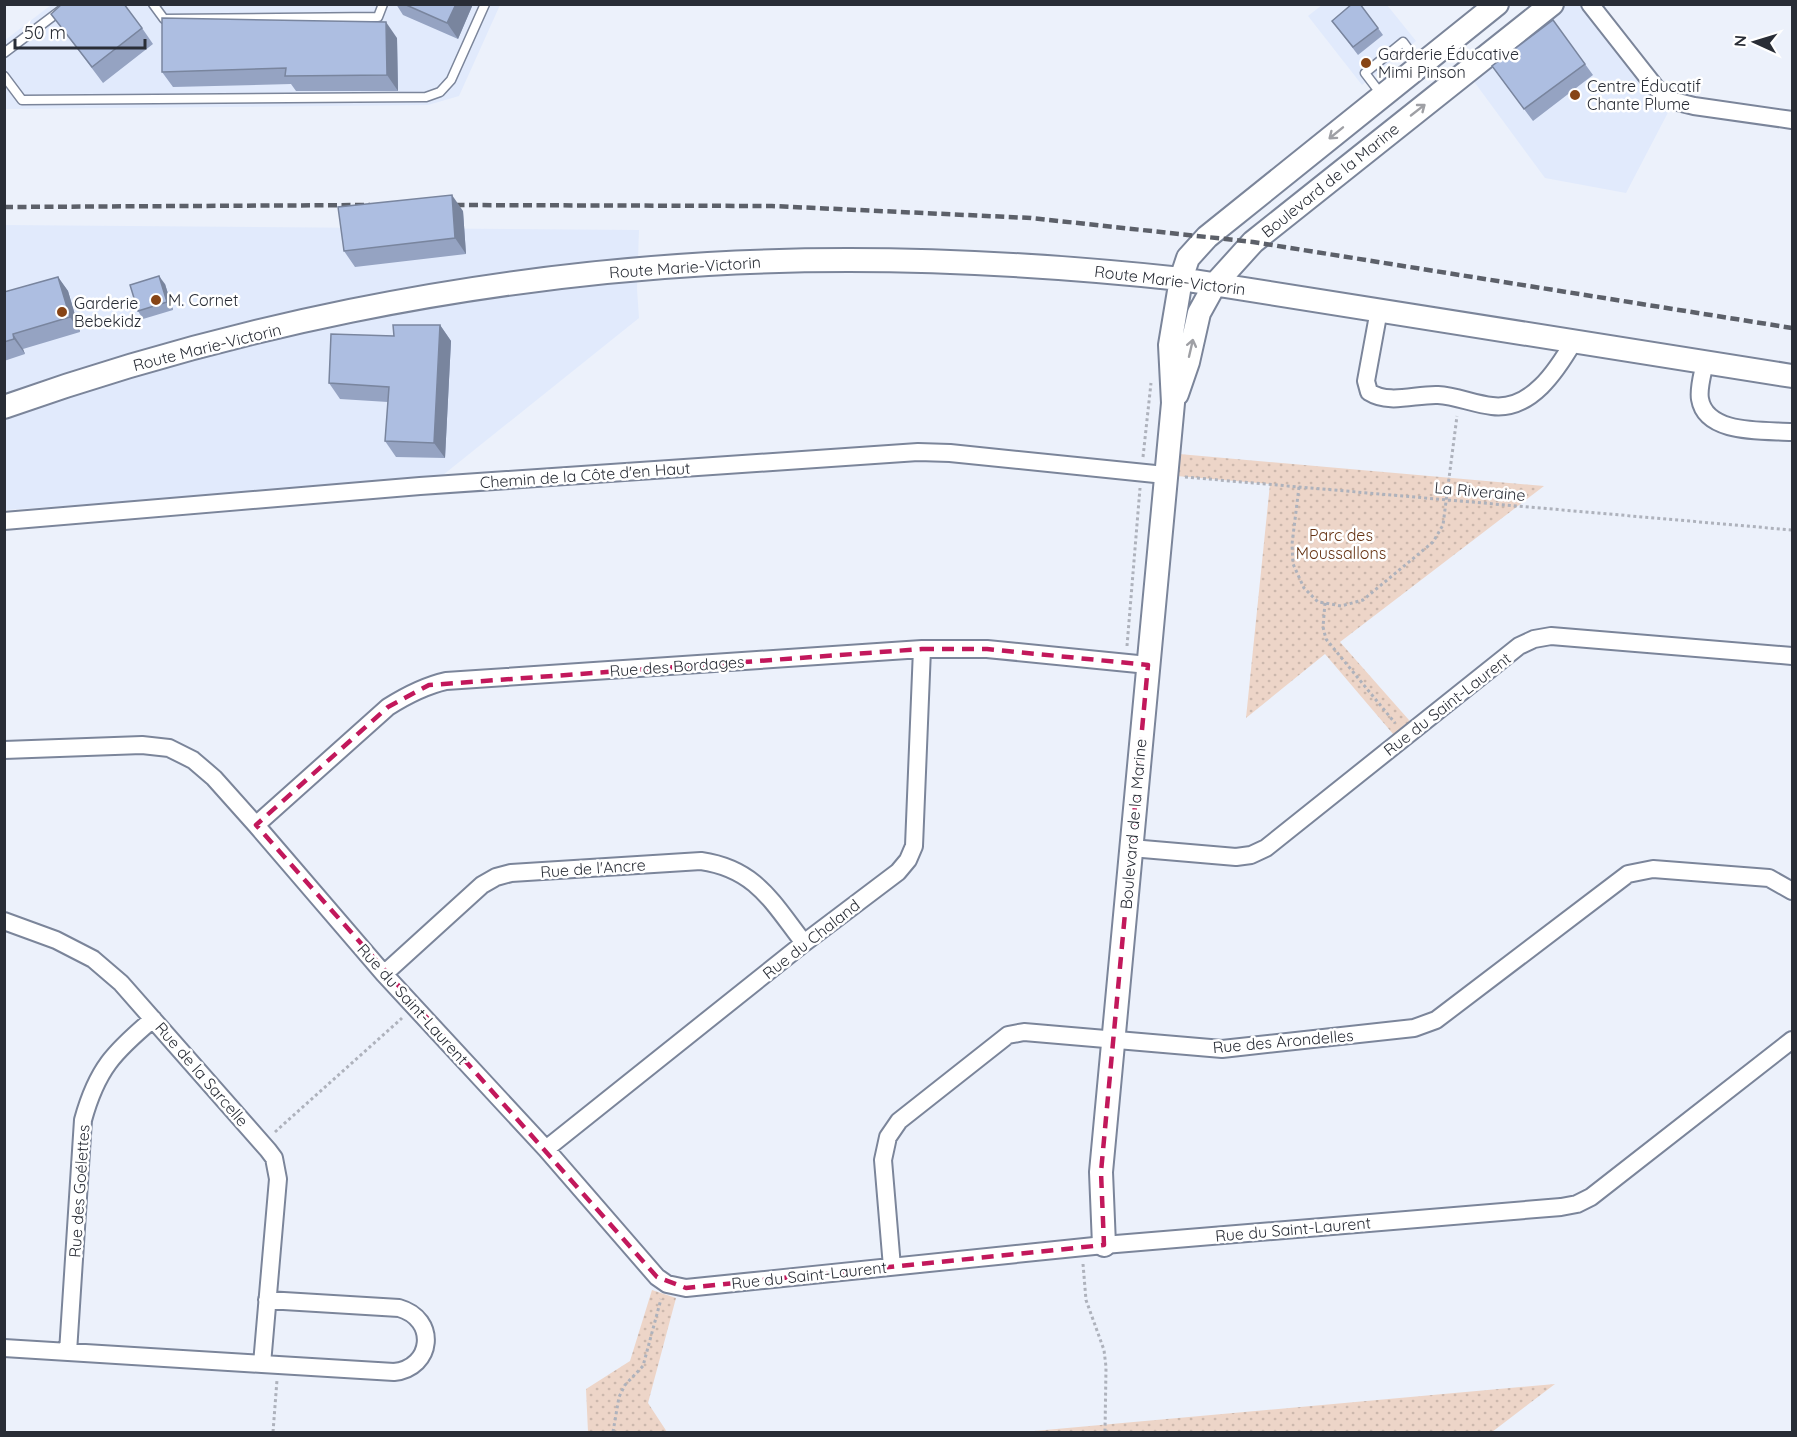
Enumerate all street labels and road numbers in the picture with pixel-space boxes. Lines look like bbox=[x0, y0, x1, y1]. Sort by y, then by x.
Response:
street label: Boulevard de la Marine bbox=[1257, 118, 1403, 242]
street label: Route Marie-Victorin bbox=[608, 252, 762, 282]
street label: Route Marie-Victorin bbox=[1093, 261, 1247, 299]
street label: Route Marie-Victorin bbox=[131, 319, 283, 375]
street label: Chemin de la Côte d'en Haut bbox=[479, 458, 691, 492]
street label: La Riveraine bbox=[1434, 477, 1526, 505]
street label: Rue du Saint-Laurent bbox=[1379, 648, 1515, 760]
street label: Rue des Bordages bbox=[609, 651, 745, 681]
street label: Boulevard de la Marine bbox=[1116, 738, 1150, 910]
street label: Rue de l'Ancre bbox=[540, 854, 646, 882]
street label: Rue du Chaland bbox=[758, 895, 864, 983]
street label: Rue du Saint-Laurent bbox=[353, 939, 473, 1069]
street label: Rue de la Sarcelle bbox=[151, 1018, 253, 1130]
street label: Rue des Arondelles bbox=[1212, 1025, 1354, 1057]
street label: Rue des Goélettes bbox=[64, 1124, 94, 1258]
street label: Rue du Saint-Laurent bbox=[1214, 1212, 1372, 1246]
street label: Rue du Saint-Laurent bbox=[730, 1257, 888, 1293]

